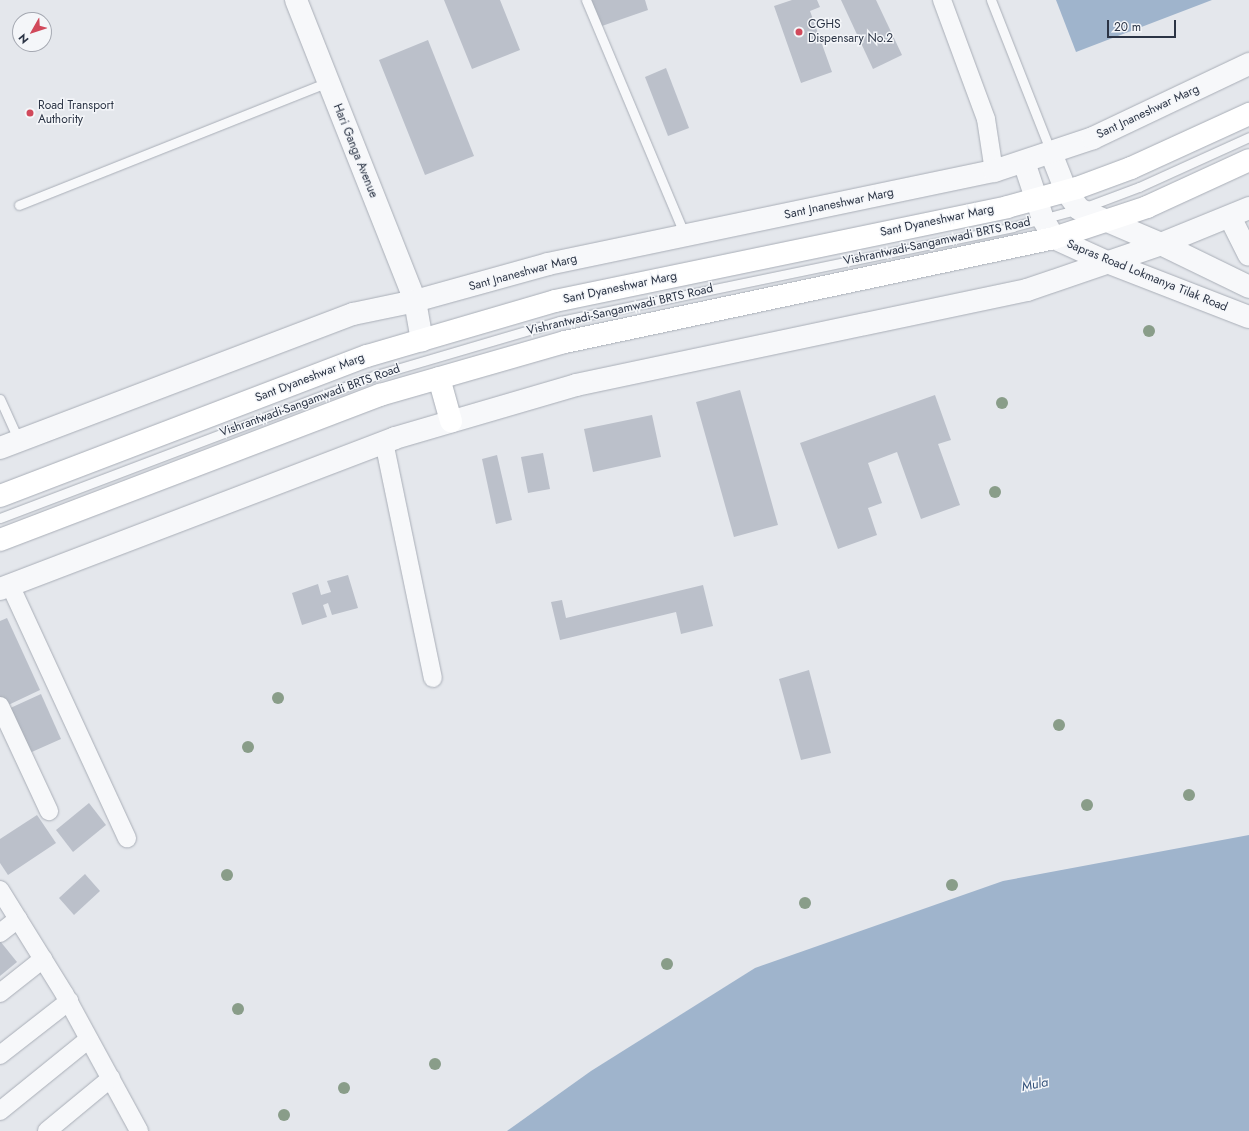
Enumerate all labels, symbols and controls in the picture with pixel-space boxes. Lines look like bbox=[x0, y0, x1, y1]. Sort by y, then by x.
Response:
north arrow bbox=[12, 12, 52, 52]
scale bar bbox=[1109, 12, 1178, 38]
place label: CGHS Dispensary No.2 bbox=[808, 18, 893, 46]
text: 20 m bbox=[1114, 18, 1141, 36]
marker: CGHS Dispensary No.2 bbox=[793, 26, 805, 38]
text: N bbox=[14, 31, 32, 47]
street label: Sant Jnaneshwar Marg bbox=[1094, 82, 1202, 142]
place label: Road Transport Authority bbox=[38, 99, 114, 127]
street label: Hari Ganga Avenue bbox=[330, 102, 380, 200]
marker: Road Transport Authority bbox=[25, 108, 35, 118]
street label: Sant Jnaneshwar Marg bbox=[783, 185, 895, 223]
street label: Sant Dyaneshwar Marg bbox=[879, 202, 995, 240]
street label: Vishrantwadi-Sangamwadi BRTS Road bbox=[842, 215, 1032, 269]
street label: Sapras Road Lokmanya Tilak Road bbox=[1064, 237, 1230, 315]
street label: Sant Jnaneshwar Marg bbox=[467, 252, 579, 294]
street label: Sant Dyaneshwar Marg bbox=[562, 269, 678, 307]
street label: Vishrantwadi-Sangamwadi BRTS Road bbox=[525, 282, 715, 338]
street label: Sant Dyaneshwar Marg bbox=[253, 350, 367, 406]
street label: Vishrantwadi-Sangamwadi BRTS Road bbox=[218, 362, 402, 440]
water label: Mula bbox=[1020, 1075, 1050, 1095]

